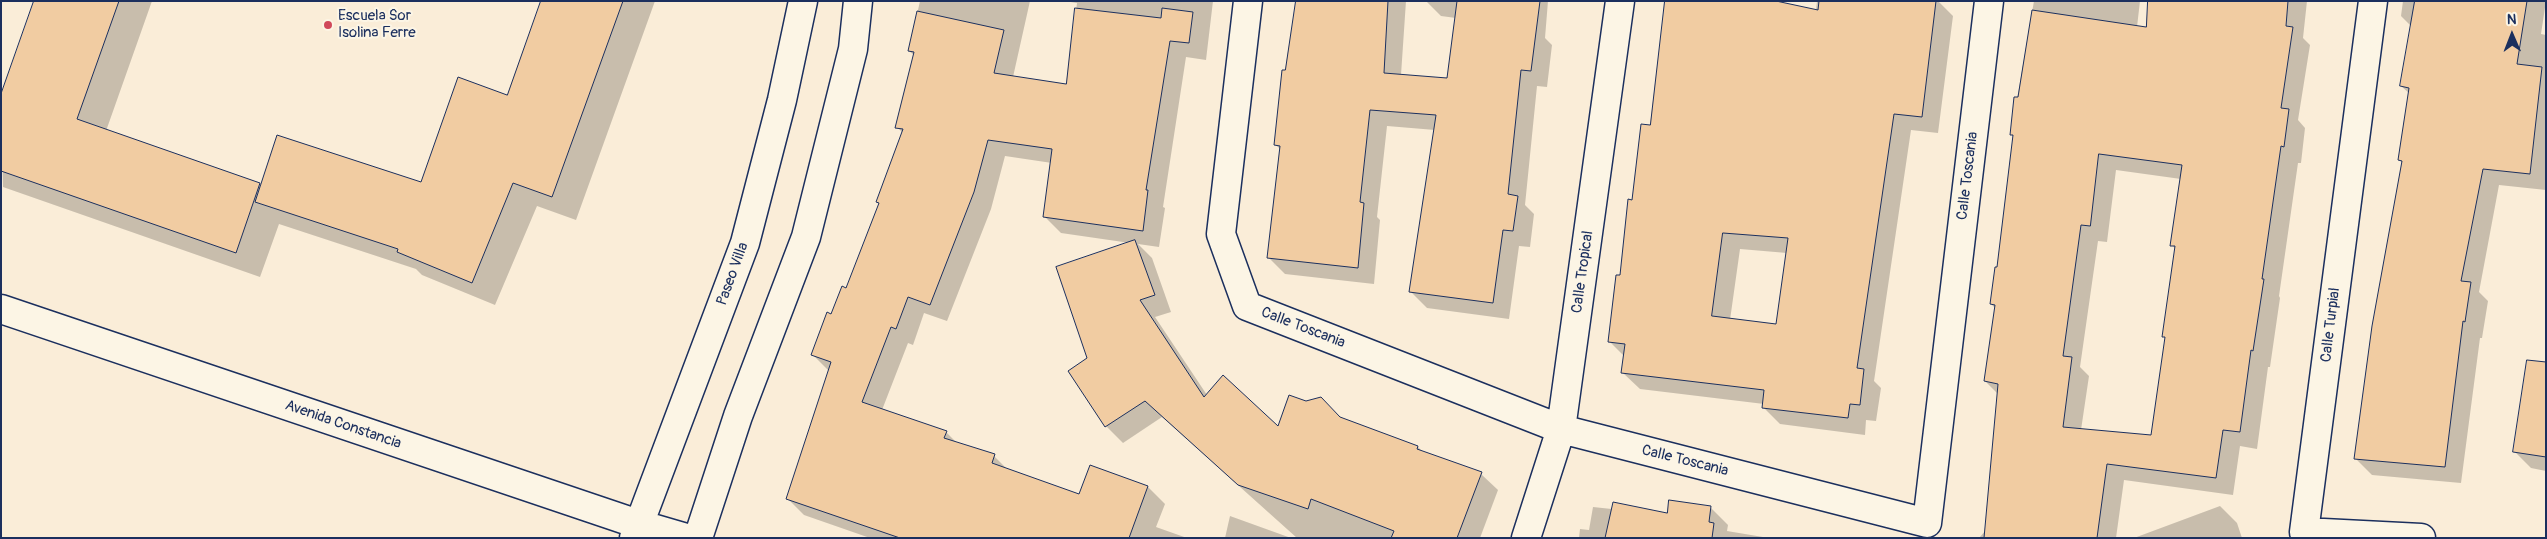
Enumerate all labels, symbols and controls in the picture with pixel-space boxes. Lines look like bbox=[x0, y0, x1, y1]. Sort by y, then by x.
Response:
place label: Escuela Sor Isolina Ferre bbox=[338, 7, 416, 42]
north arrow bbox=[2487, 10, 2537, 60]
text: N bbox=[2507, 11, 2517, 28]
marker: Escuela Sor Isolina Ferre bbox=[322, 19, 334, 31]
street label: Calle Toscania bbox=[1954, 131, 1982, 221]
street label: Calle Tropical bbox=[1568, 230, 1598, 314]
street label: Paseo Villa bbox=[713, 240, 753, 308]
street label: Calle Turpial bbox=[2317, 287, 2345, 363]
street label: Calle Toscania bbox=[1258, 304, 1348, 352]
street label: Avenida Constancia bbox=[282, 397, 404, 453]
street label: Calle Toscania bbox=[1640, 442, 1730, 480]

